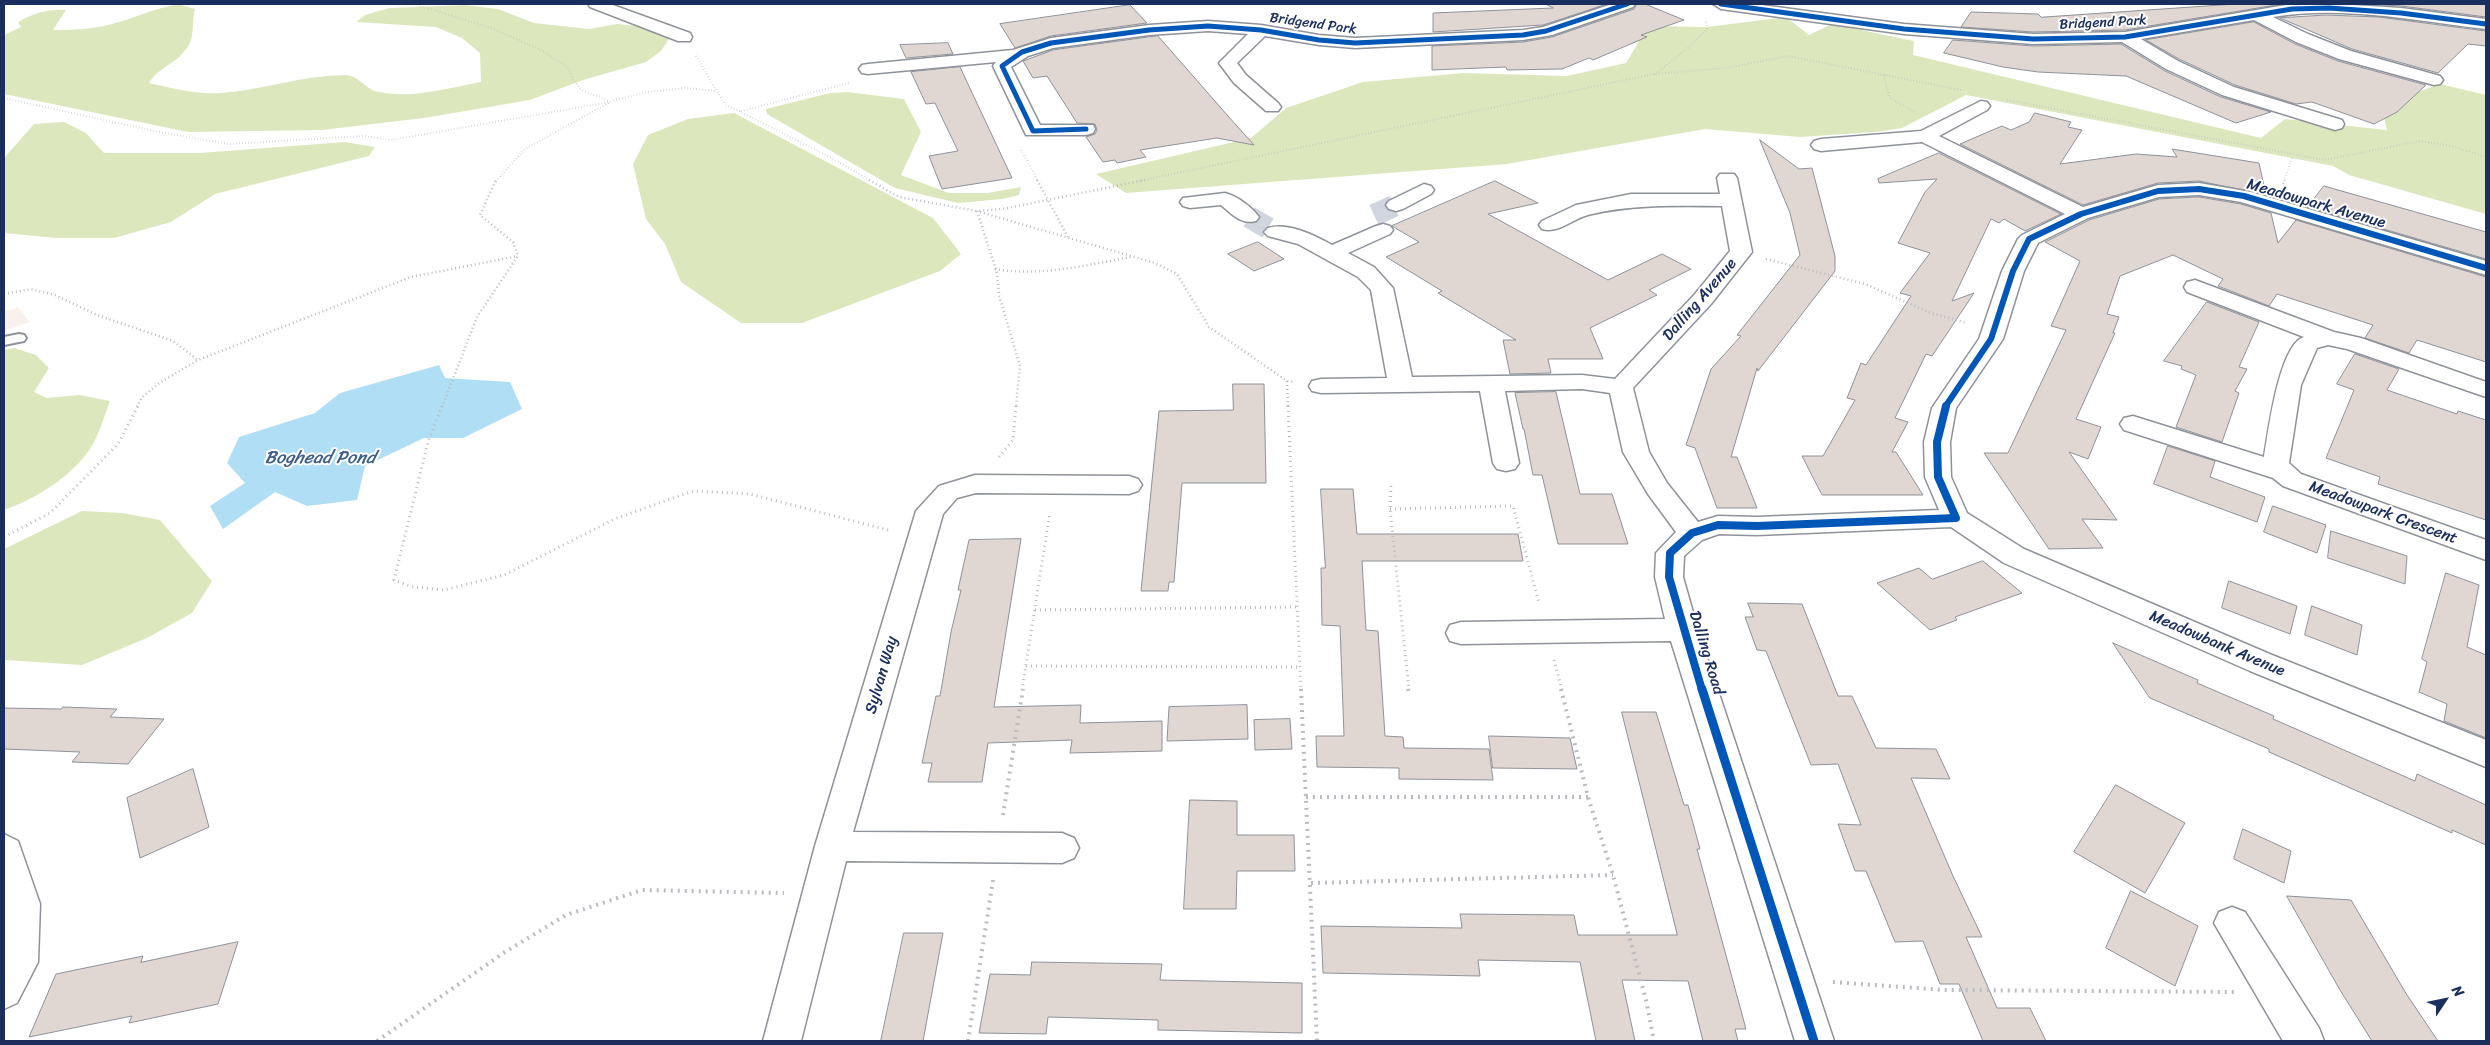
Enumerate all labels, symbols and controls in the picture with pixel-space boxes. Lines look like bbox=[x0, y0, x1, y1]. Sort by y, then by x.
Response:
street label: Bridgend Park bbox=[1269, 10, 1357, 38]
street label: Bridgend Park bbox=[2059, 12, 2147, 34]
street label: Meadowpark Avenue bbox=[2244, 175, 2388, 233]
street label: Dalling Avenue bbox=[1659, 255, 1741, 345]
water label: Boghead Pond bbox=[265, 447, 375, 469]
street label: Meadowpark Crescent bbox=[2306, 477, 2460, 549]
street label: Meadowbank Avenue bbox=[2146, 607, 2288, 681]
street label: Dalling Road bbox=[1684, 609, 1728, 697]
street label: Sylvan Way bbox=[862, 634, 902, 716]
north arrow bbox=[2420, 975, 2470, 1025]
text: N bbox=[2445, 980, 2471, 1002]

